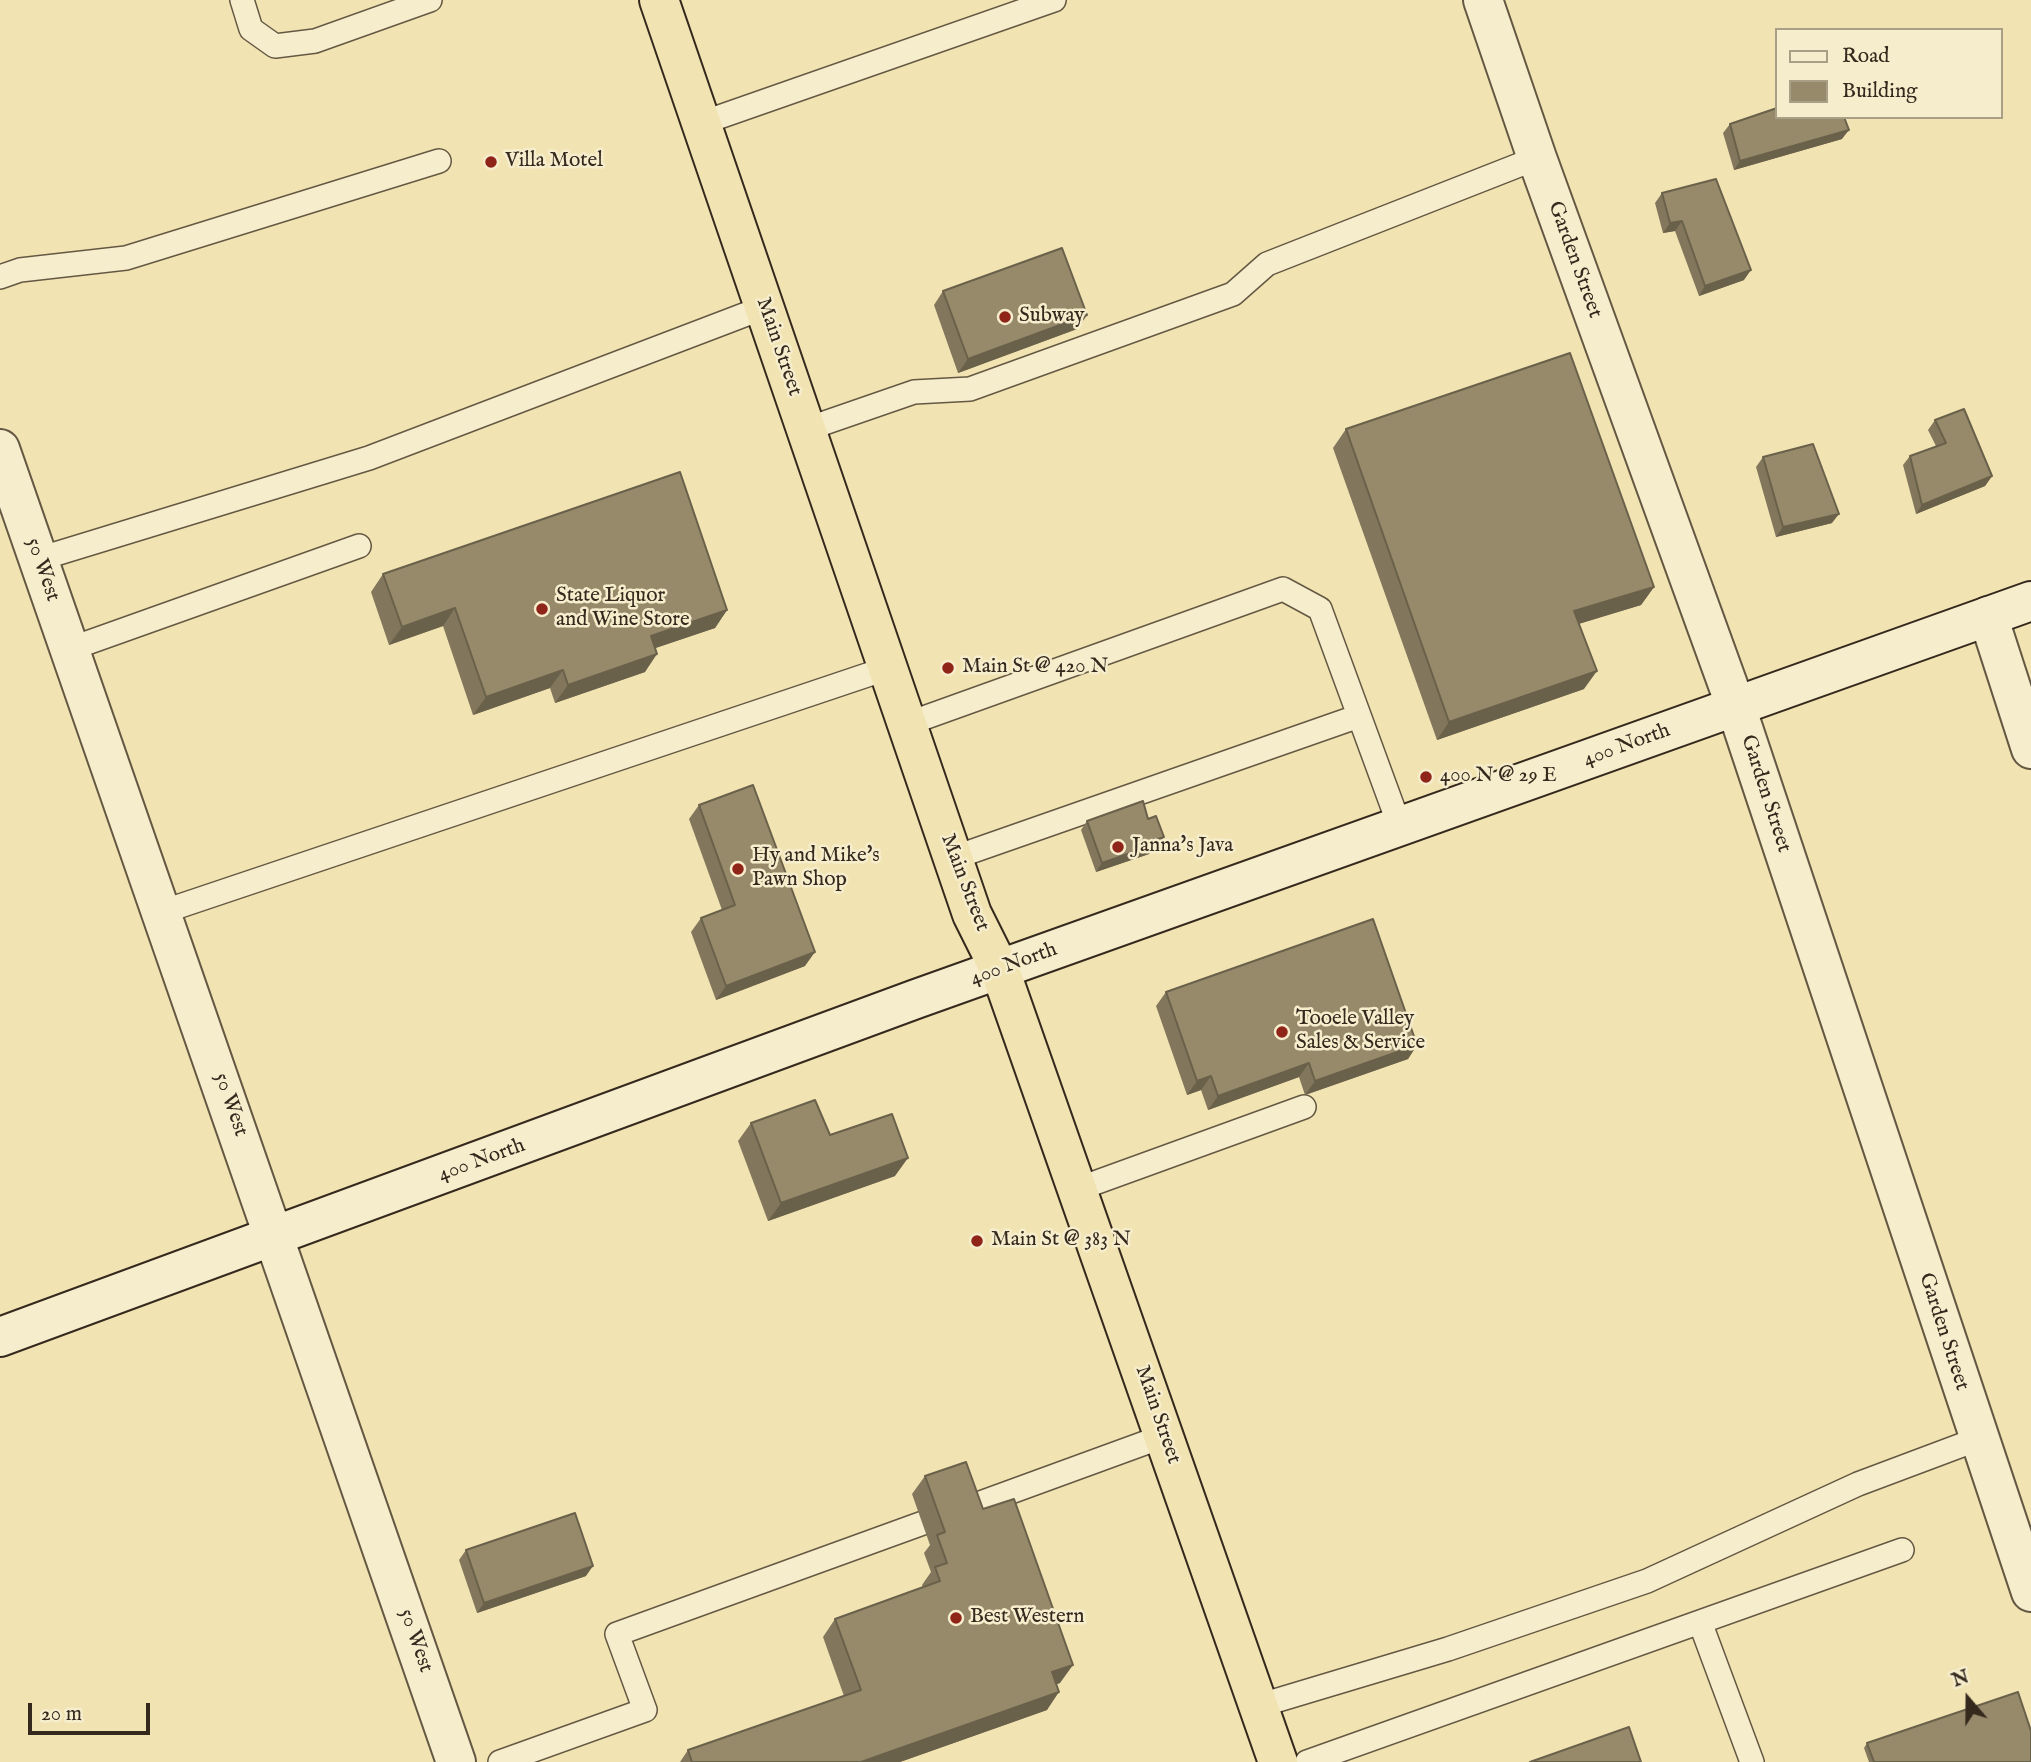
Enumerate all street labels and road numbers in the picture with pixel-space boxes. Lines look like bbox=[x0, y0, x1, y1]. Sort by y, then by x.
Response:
street label: Garden Street bbox=[1541, 198, 1607, 322]
street label: Main Street bbox=[749, 294, 807, 400]
street label: 50 West bbox=[19, 535, 65, 605]
street label: 400 North bbox=[1580, 719, 1674, 773]
street label: Garden Street bbox=[1734, 732, 1796, 856]
street label: Main Street bbox=[934, 831, 994, 935]
street label: 400 North bbox=[967, 938, 1061, 992]
street label: 50 West bbox=[207, 1070, 253, 1140]
street label: 400 North bbox=[435, 1134, 529, 1188]
street label: Garden Street bbox=[1912, 1270, 1974, 1394]
street label: Main Street bbox=[1128, 1362, 1186, 1468]
street label: 50 West bbox=[392, 1606, 438, 1676]

